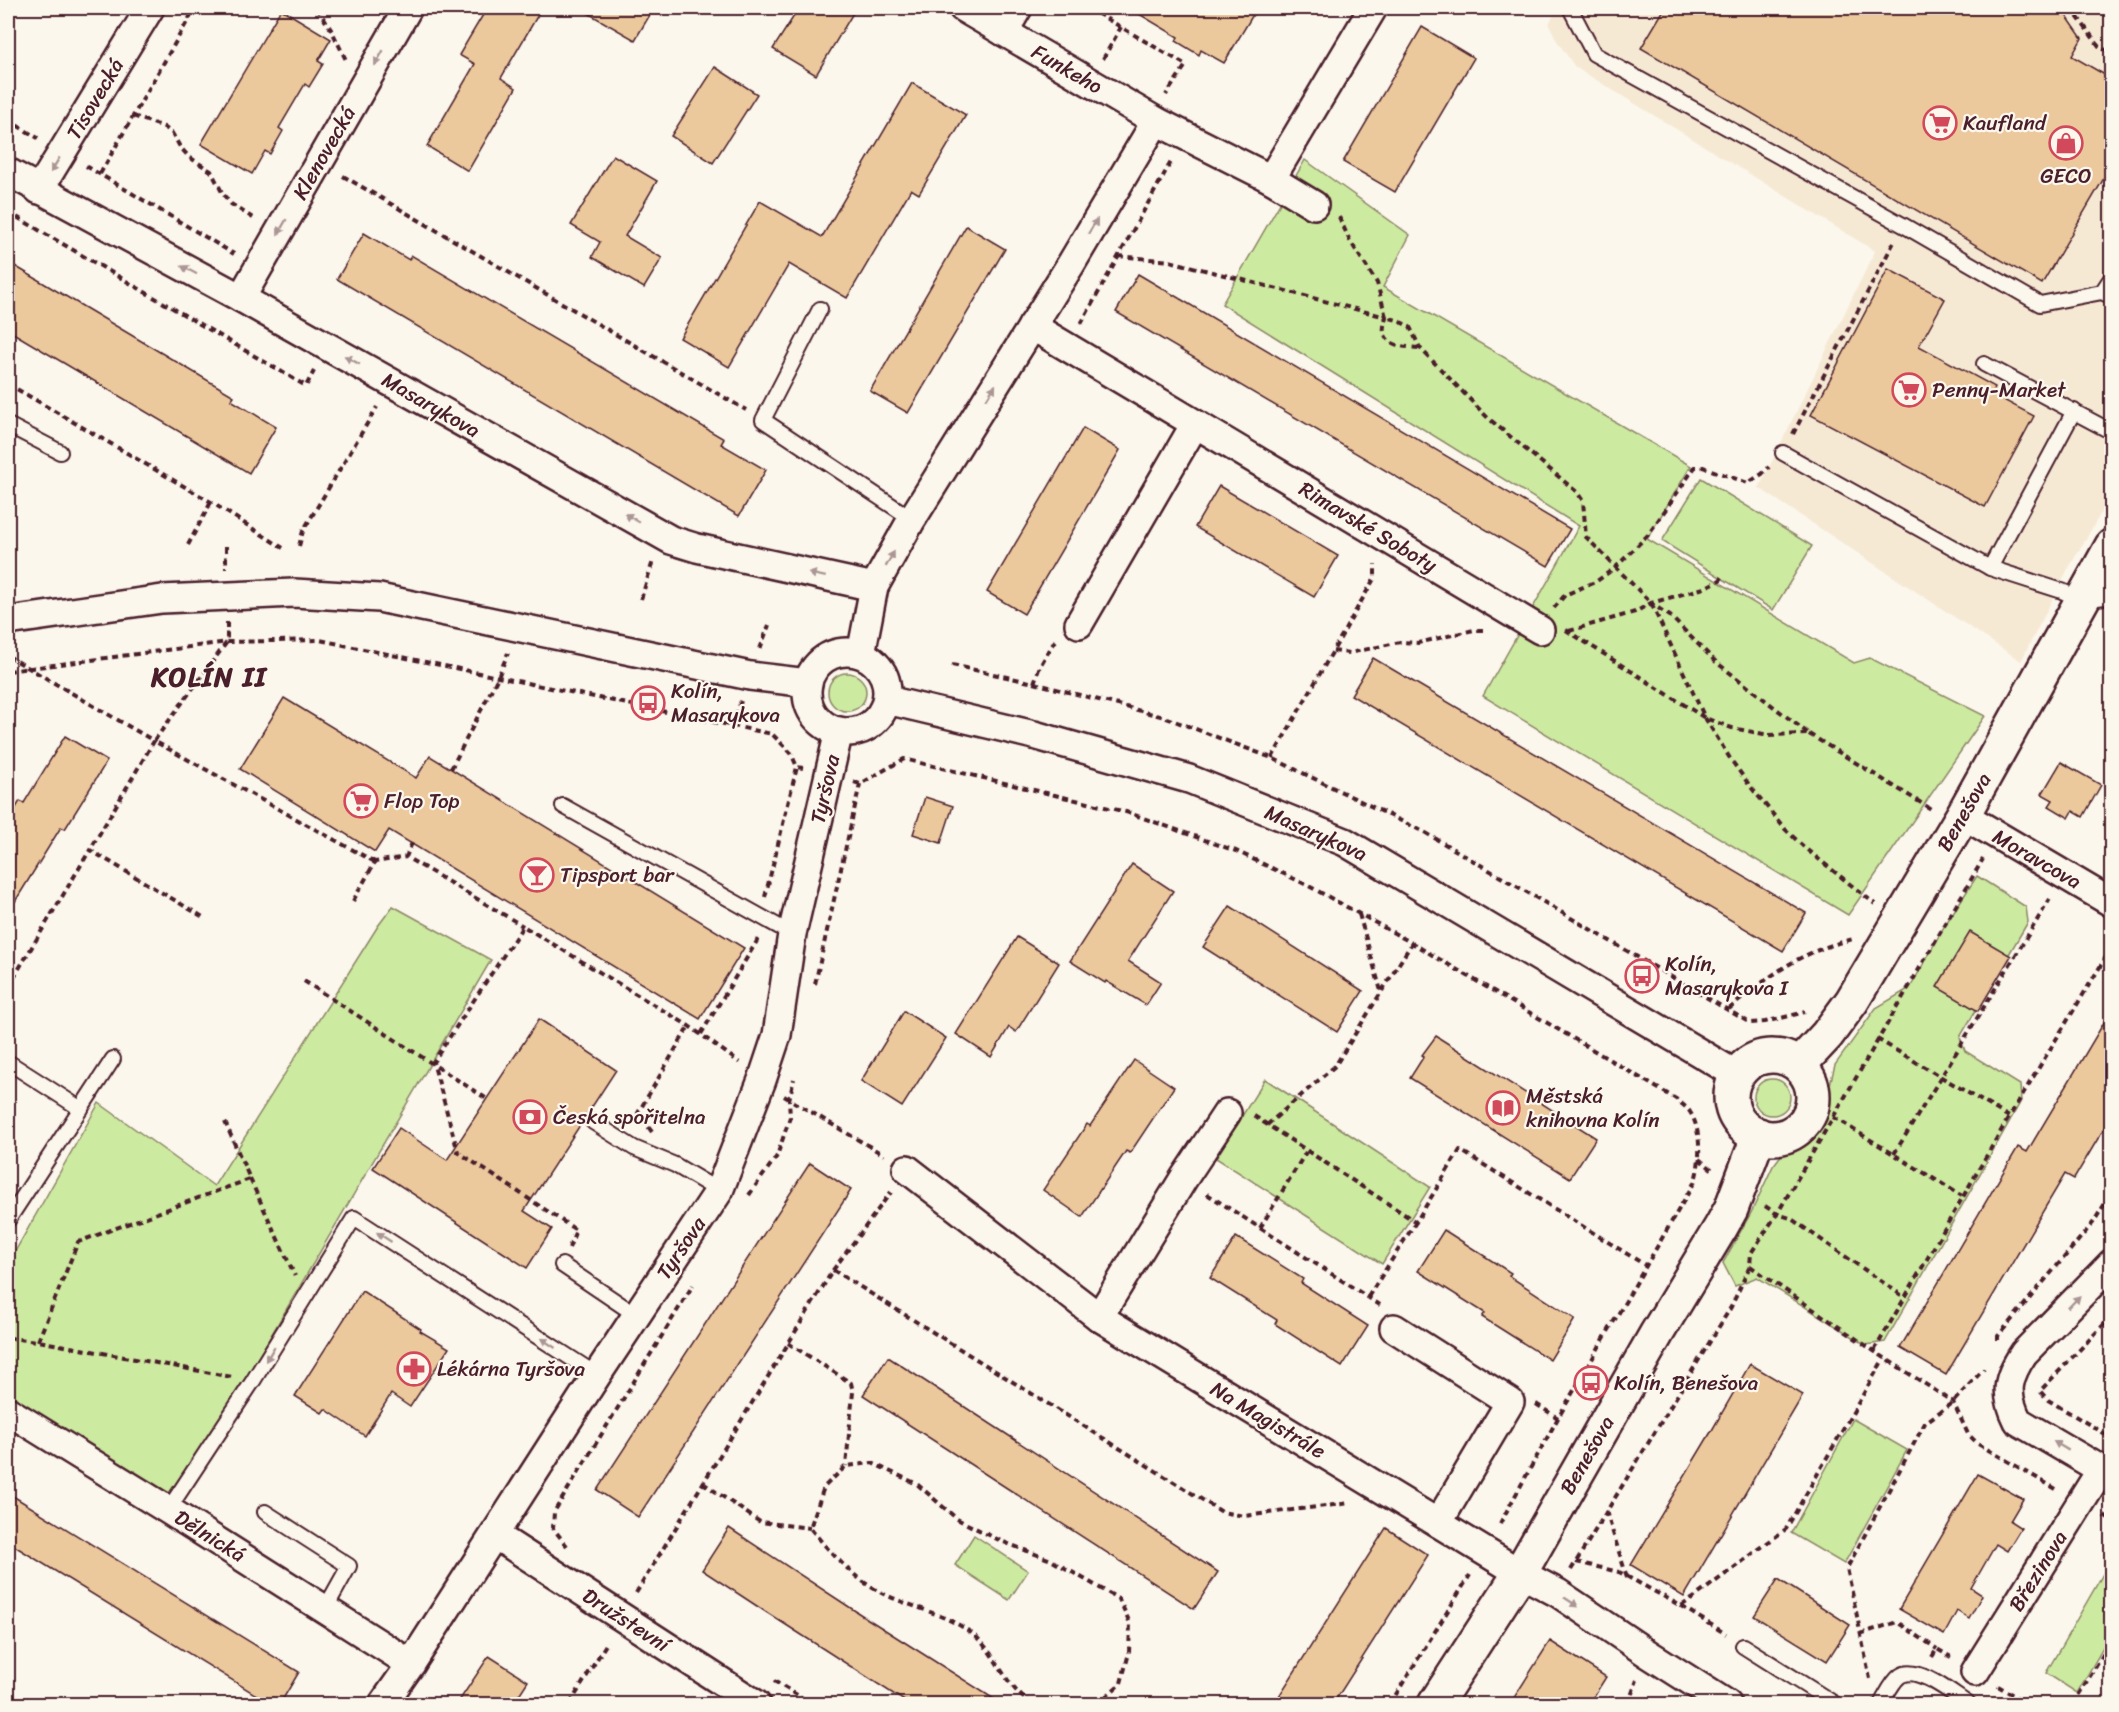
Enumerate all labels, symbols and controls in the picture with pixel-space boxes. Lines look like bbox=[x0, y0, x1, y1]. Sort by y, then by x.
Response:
street label: Funkeho bbox=[1024, 33, 1110, 105]
street label: Tisovecká bbox=[56, 50, 135, 147]
one-way arrow bbox=[374, 50, 384, 67]
street label: Klenovecká bbox=[282, 98, 367, 207]
place label: Kaufland bbox=[1963, 104, 2048, 142]
supermarket icon: Kaufland bbox=[1922, 105, 1958, 141]
shop icon: GECO bbox=[2048, 125, 2084, 161]
one-way arrow bbox=[49, 157, 60, 173]
place label: GECO bbox=[2040, 157, 2092, 195]
one-way arrow bbox=[1088, 218, 1099, 234]
one-way arrow bbox=[276, 219, 287, 235]
one-way arrow bbox=[180, 266, 198, 276]
one-way arrow bbox=[343, 355, 360, 365]
street label: Masarykova bbox=[374, 361, 488, 449]
place label: Penny-Market bbox=[1932, 371, 2067, 409]
supermarket icon: Penny-Market bbox=[1891, 372, 1927, 408]
one-way arrow bbox=[985, 384, 996, 400]
street label: Rimavské Soboty bbox=[1291, 471, 1445, 584]
one-way arrow bbox=[623, 513, 640, 523]
one-way arrow bbox=[885, 550, 895, 567]
one-way arrow bbox=[808, 569, 826, 579]
district label: KOLÍN II bbox=[150, 653, 268, 701]
place label: Kolín, Masarykova bbox=[671, 672, 781, 734]
bus stop icon: Kolín, Masarykova bbox=[630, 685, 666, 721]
street label: Tyršova bbox=[799, 750, 851, 827]
street label: Benešova bbox=[1926, 765, 2002, 859]
place label: Flop Top bbox=[384, 782, 460, 820]
supermarket icon: Flop Top bbox=[343, 783, 379, 819]
street label: Masarykova bbox=[1258, 793, 1374, 873]
street label: Moravcova bbox=[1985, 818, 2089, 900]
place label: Tipsport bar bbox=[560, 856, 675, 894]
bar icon: Tipsport bar bbox=[519, 857, 555, 893]
place label: Kolín, Masarykova I bbox=[1665, 945, 1790, 1007]
bus stop icon: Kolín, Masarykova I bbox=[1624, 958, 1660, 994]
place label: Městská knihovna Kolín bbox=[1526, 1077, 1660, 1139]
library icon: Městská knihovna Kolín bbox=[1485, 1090, 1521, 1126]
place label: Česká spořitelna bbox=[553, 1098, 706, 1136]
bank icon: Česká spořitelna bbox=[512, 1099, 548, 1135]
street label: Tyršova bbox=[646, 1208, 717, 1288]
one-way arrow bbox=[376, 1232, 392, 1243]
one-way arrow bbox=[2066, 1295, 2080, 1309]
one-way arrow bbox=[539, 1338, 556, 1349]
one-way arrow bbox=[264, 1346, 275, 1362]
place label: Lékárna Tyršova bbox=[437, 1350, 586, 1388]
pharmacy icon: Lékárna Tyršova bbox=[396, 1351, 432, 1387]
place label: Kolín, Benešova bbox=[1614, 1364, 1759, 1402]
bus stop icon: Kolín, Benešova bbox=[1573, 1365, 1609, 1401]
street label: Na Magistrále bbox=[1203, 1370, 1333, 1470]
street label: Benešova bbox=[1549, 1408, 1625, 1502]
one-way arrow bbox=[2052, 1441, 2069, 1451]
street label: Dělnická bbox=[167, 1499, 254, 1573]
street label: Březinova bbox=[1998, 1522, 2078, 1619]
street label: Družstevní bbox=[574, 1577, 679, 1664]
one-way arrow bbox=[1563, 1596, 1579, 1607]

